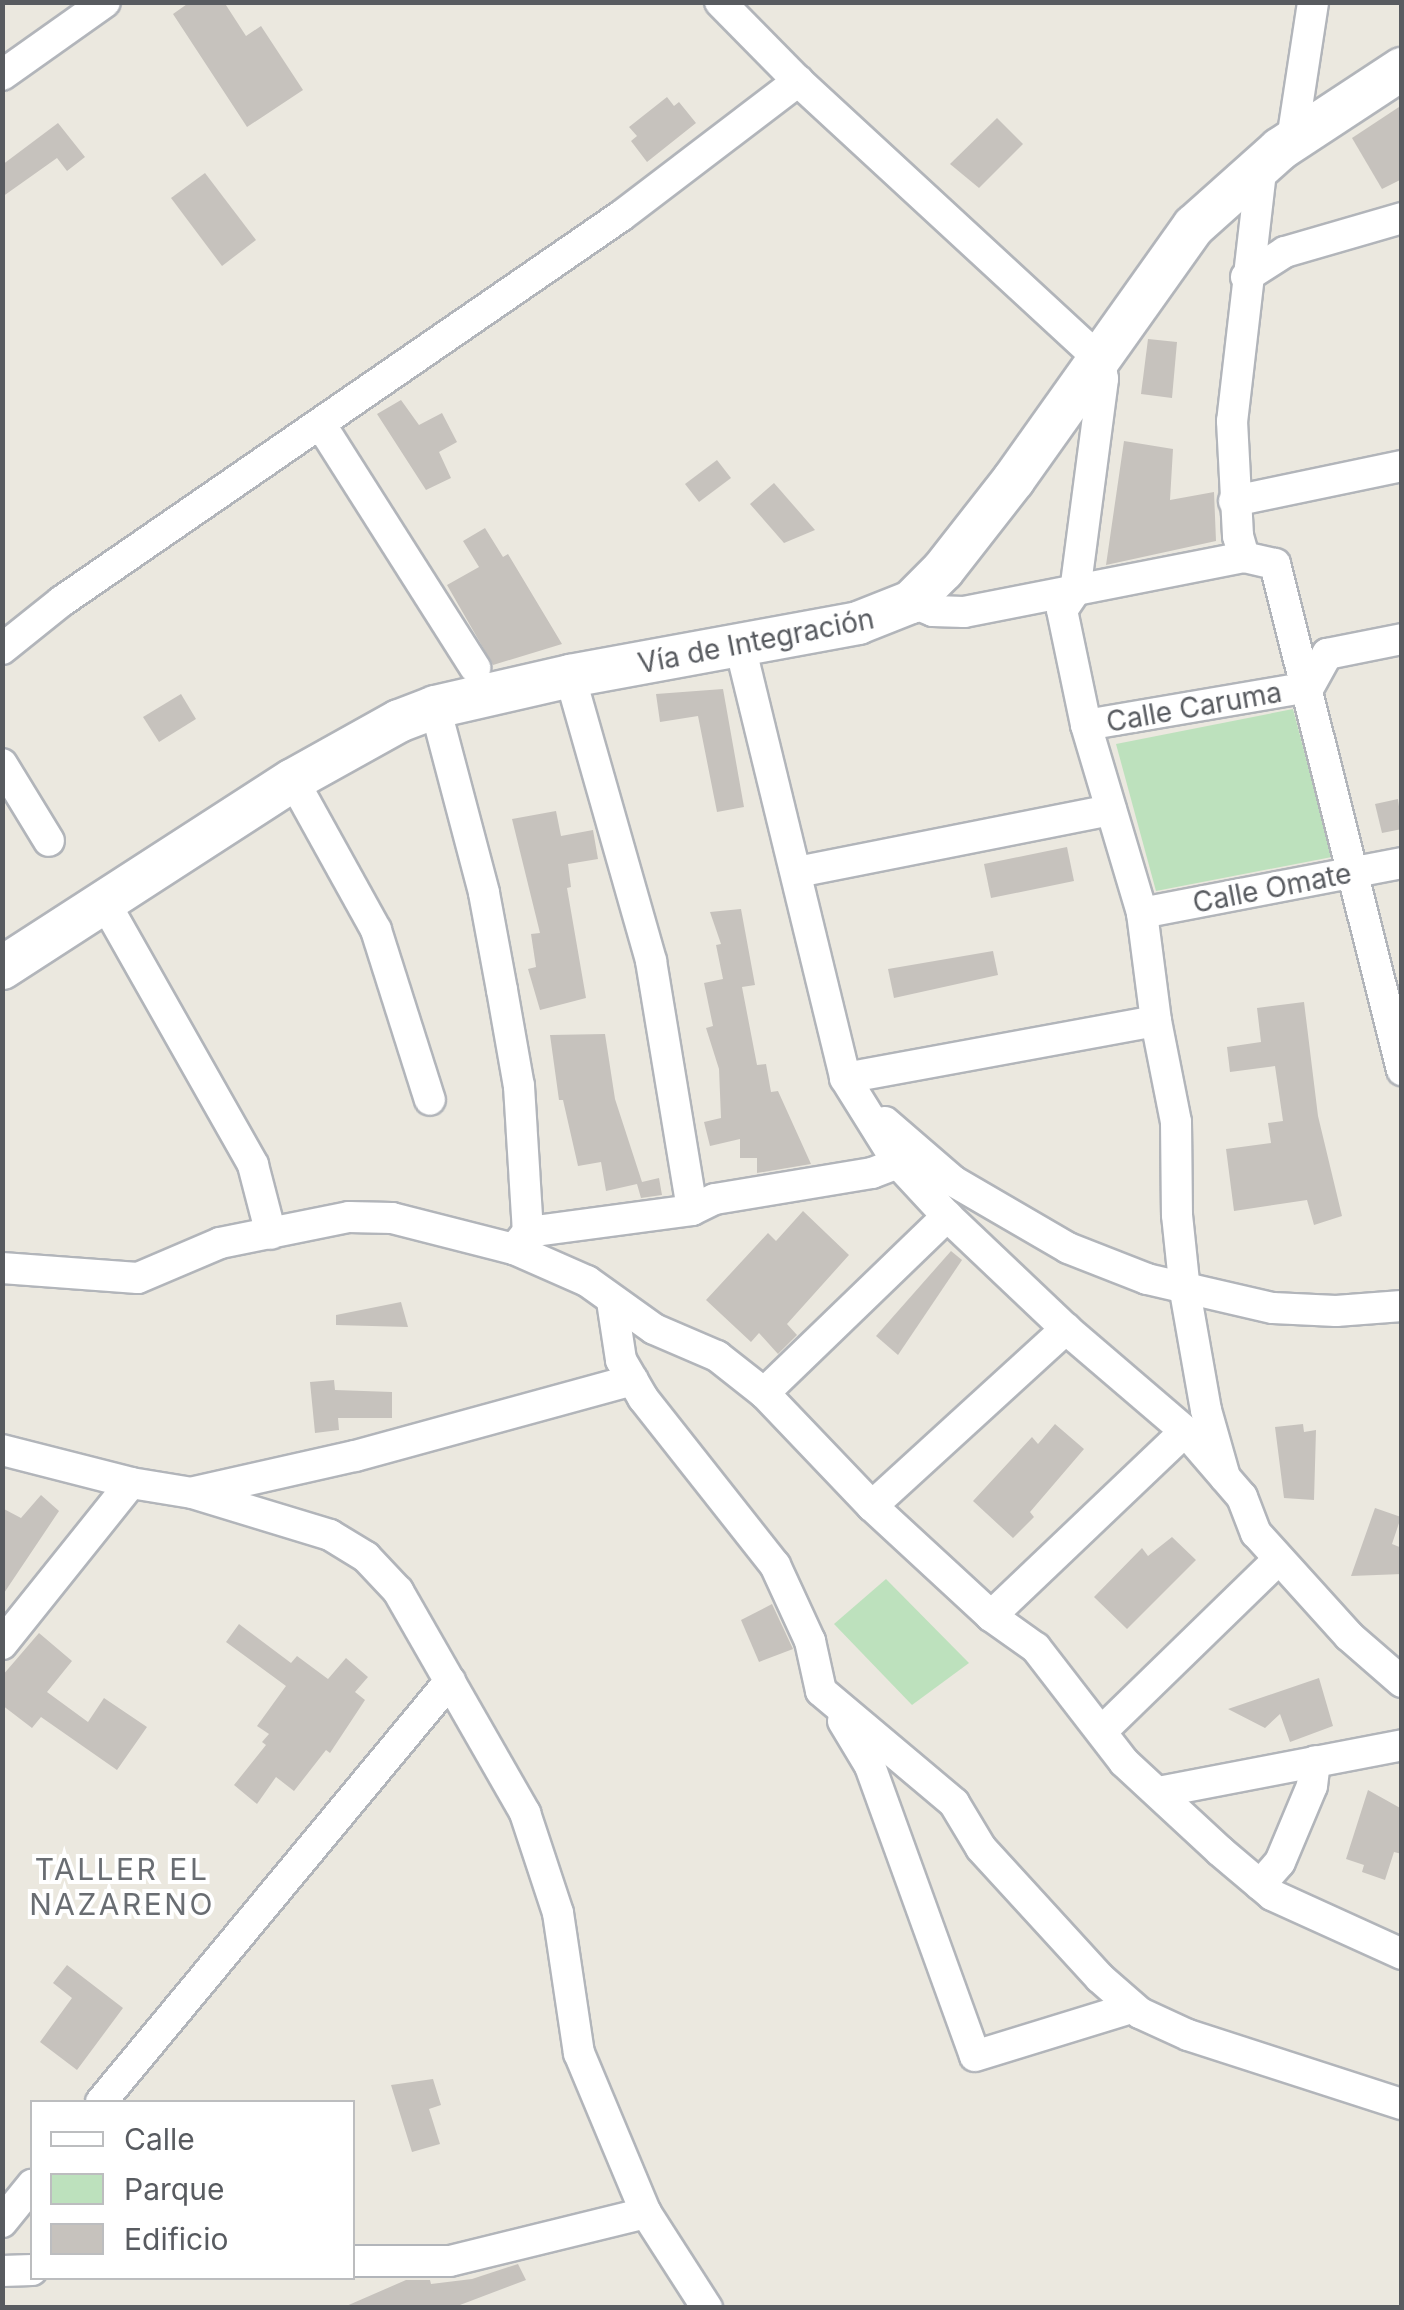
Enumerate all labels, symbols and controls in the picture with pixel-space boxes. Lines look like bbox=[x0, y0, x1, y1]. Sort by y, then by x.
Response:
street label: Vía de Integración bbox=[635, 602, 877, 680]
street label: Calle Caruma bbox=[1104, 675, 1284, 739]
street label: Calle Omate bbox=[1190, 856, 1354, 920]
district label: TALLER EL NAZARENO bbox=[29, 1851, 215, 1922]
legend bbox=[30, 2100, 355, 2280]
text: Calle bbox=[124, 2121, 195, 2157]
text: Parque bbox=[124, 2171, 224, 2207]
text: Edificio bbox=[124, 2221, 228, 2257]

